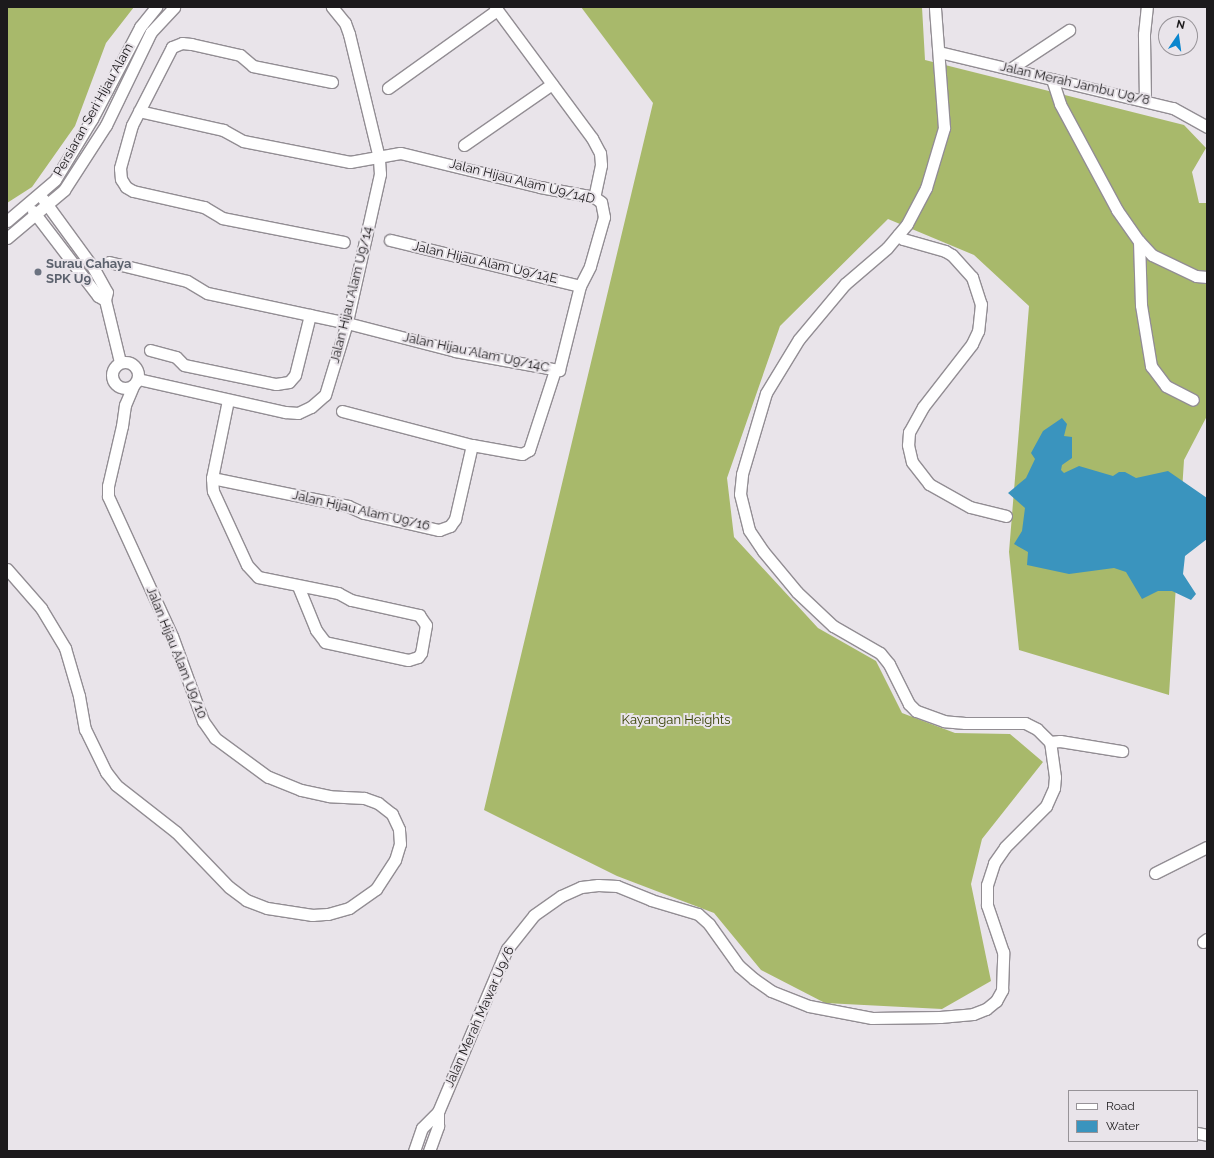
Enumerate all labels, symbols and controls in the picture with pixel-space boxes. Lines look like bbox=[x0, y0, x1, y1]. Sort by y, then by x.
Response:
north arrow bbox=[1158, 16, 1198, 56]
text: N bbox=[1175, 18, 1186, 32]
street label: Persiaran Seri Hijau Alam bbox=[51, 41, 137, 179]
street label: Jalan Merah Jambu U9/8 bbox=[999, 59, 1151, 109]
street label: Jalan Hijau Alam U9/14D bbox=[447, 156, 597, 208]
street label: Jalan Hijau Alam U9/14 bbox=[327, 225, 377, 365]
street label: Jalan Hijau Alam U9/14E bbox=[411, 239, 559, 287]
place label: Surau Cahaya SPK U9 bbox=[46, 257, 131, 288]
marker: Surau Cahaya SPK U9 bbox=[33, 267, 43, 277]
street label: Jalan Hijau Alam U9/14C bbox=[401, 330, 551, 376]
street label: Jalan Hijau Alam U9/16 bbox=[290, 488, 432, 534]
street label: Jalan Hijau Alam U9/10 bbox=[142, 585, 210, 721]
park label: Kayangan Heights bbox=[622, 712, 730, 728]
street label: Jalan Merah Mawar U9/6 bbox=[442, 944, 518, 1090]
legend bbox=[1068, 1090, 1198, 1142]
text: Road bbox=[1106, 1099, 1135, 1113]
text: Water bbox=[1106, 1119, 1140, 1133]

